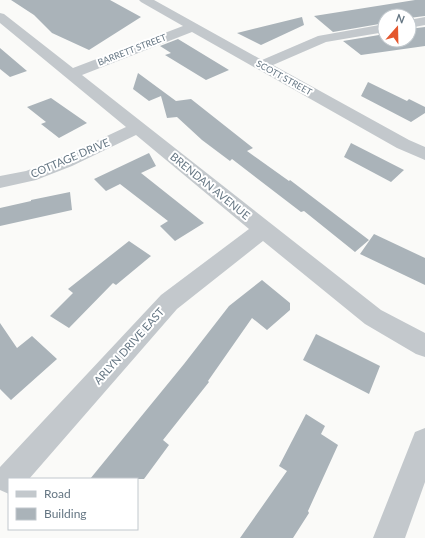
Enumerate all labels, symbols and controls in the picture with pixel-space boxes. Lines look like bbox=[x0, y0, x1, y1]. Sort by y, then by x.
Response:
north arrow bbox=[377, 8, 417, 48]
text: N bbox=[394, 11, 407, 26]
street label: BARRETT STREET bbox=[96, 31, 168, 68]
street label: SCOTT STREET bbox=[255, 58, 315, 98]
street label: COTTAGE DRIVE bbox=[28, 135, 111, 180]
street label: BRENDAN AVENUE bbox=[168, 150, 253, 222]
street label: ARLYN DRIVE EAST bbox=[91, 304, 167, 387]
legend bbox=[8, 478, 138, 530]
text: Road bbox=[44, 486, 71, 501]
text: Building bbox=[44, 506, 87, 521]

